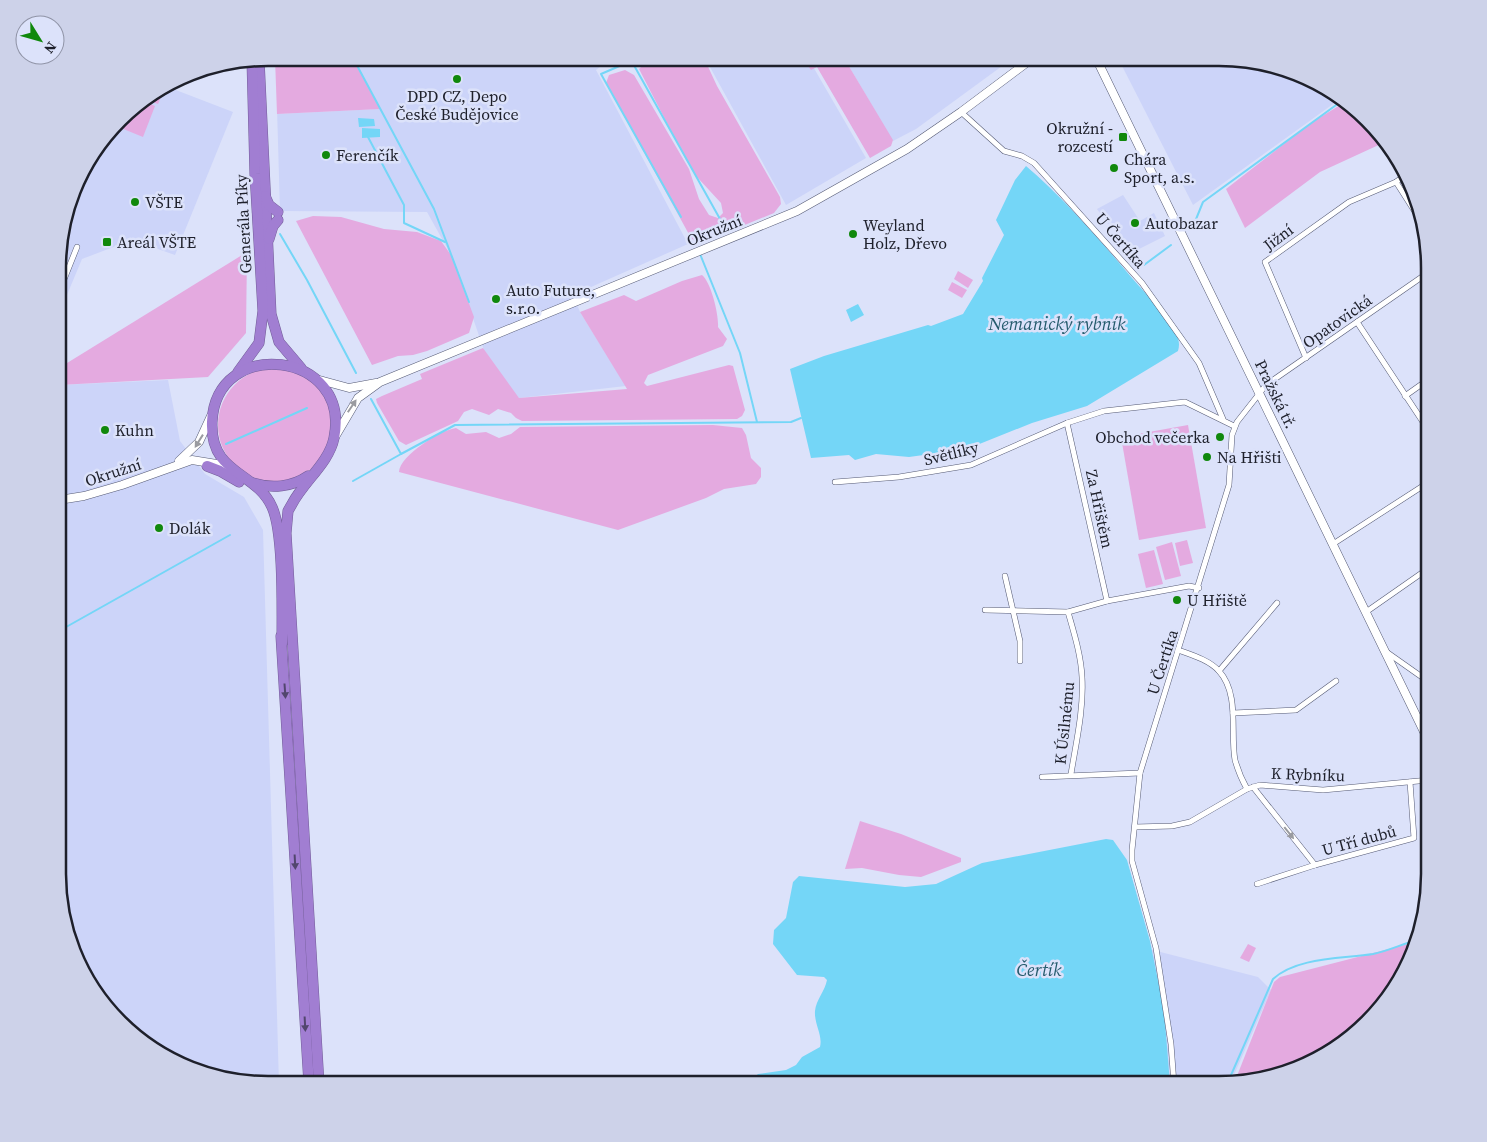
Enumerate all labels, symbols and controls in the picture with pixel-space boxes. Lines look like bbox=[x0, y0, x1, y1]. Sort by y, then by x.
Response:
north arrow bbox=[15, 15, 65, 65]
text: N bbox=[39, 38, 61, 58]
marker: DPD CZ, Depo České Budějovice bbox=[451, 73, 463, 85]
place label: DPD CZ, Depo České Budějovice bbox=[395, 85, 519, 125]
place label: Okružní - rozcestí bbox=[1046, 117, 1113, 157]
marker: Okružní - rozcestí bbox=[1117, 131, 1129, 143]
place label: Ferenčík bbox=[336, 144, 399, 166]
place label: Chára Sport, a.s. bbox=[1124, 148, 1195, 188]
marker: Ferenčík bbox=[320, 149, 332, 161]
marker: Chára Sport, a.s. bbox=[1108, 162, 1120, 174]
street label: Generála Píky bbox=[229, 173, 257, 274]
place label: VŠTE bbox=[145, 191, 183, 213]
marker: VŠTE bbox=[129, 196, 141, 208]
street label: U Čertíka bbox=[1091, 207, 1152, 273]
street label: Okružní bbox=[683, 209, 745, 251]
place label: Autobazar bbox=[1145, 212, 1218, 234]
place label: Weyland Holz, Dřevo bbox=[863, 214, 947, 254]
marker: Autobazar bbox=[1129, 217, 1141, 229]
street label: Jižní bbox=[1258, 218, 1298, 256]
marker: Weyland Holz, Dřevo bbox=[847, 228, 859, 240]
place label: Areál VŠTE bbox=[117, 231, 197, 253]
marker: Areál VŠTE bbox=[101, 236, 113, 248]
place label: Auto Future, s.r.o. bbox=[506, 279, 595, 319]
street label: Opatovická bbox=[1298, 289, 1377, 353]
marker: Auto Future, s.r.o. bbox=[490, 293, 502, 305]
water label: Nemanický rybník bbox=[988, 311, 1126, 336]
street label: Pražská tř. bbox=[1250, 356, 1302, 432]
one-way arrow bbox=[347, 399, 357, 413]
place label: Kuhn bbox=[115, 419, 154, 441]
marker: Kuhn bbox=[99, 424, 111, 436]
place label: Obchod večerka bbox=[1095, 426, 1211, 448]
marker: Obchod večerka bbox=[1214, 431, 1226, 443]
one-way arrow bbox=[194, 435, 203, 448]
street label: Světlíky bbox=[921, 435, 981, 470]
place label: Na Hřišti bbox=[1217, 446, 1282, 468]
marker: Na Hřišti bbox=[1201, 451, 1213, 463]
street label: Okružní bbox=[82, 453, 144, 491]
street label: Za Hřištěm bbox=[1081, 468, 1119, 550]
place label: Dolák bbox=[169, 517, 211, 539]
marker: Dolák bbox=[153, 522, 165, 534]
place label: U Hřiště bbox=[1187, 589, 1247, 611]
marker: U Hřiště bbox=[1171, 594, 1183, 606]
street label: U Čertíka bbox=[1141, 626, 1183, 698]
street label: K Úsilnému bbox=[1049, 680, 1079, 766]
one-way arrow bbox=[281, 684, 289, 700]
street label: K Rybníku bbox=[1271, 762, 1345, 786]
street label: U Tří dubů bbox=[1319, 820, 1399, 860]
one-way arrow bbox=[1283, 826, 1294, 839]
one-way arrow bbox=[292, 854, 300, 870]
water label: Čertík bbox=[1016, 957, 1062, 982]
one-way arrow bbox=[302, 1016, 310, 1032]

